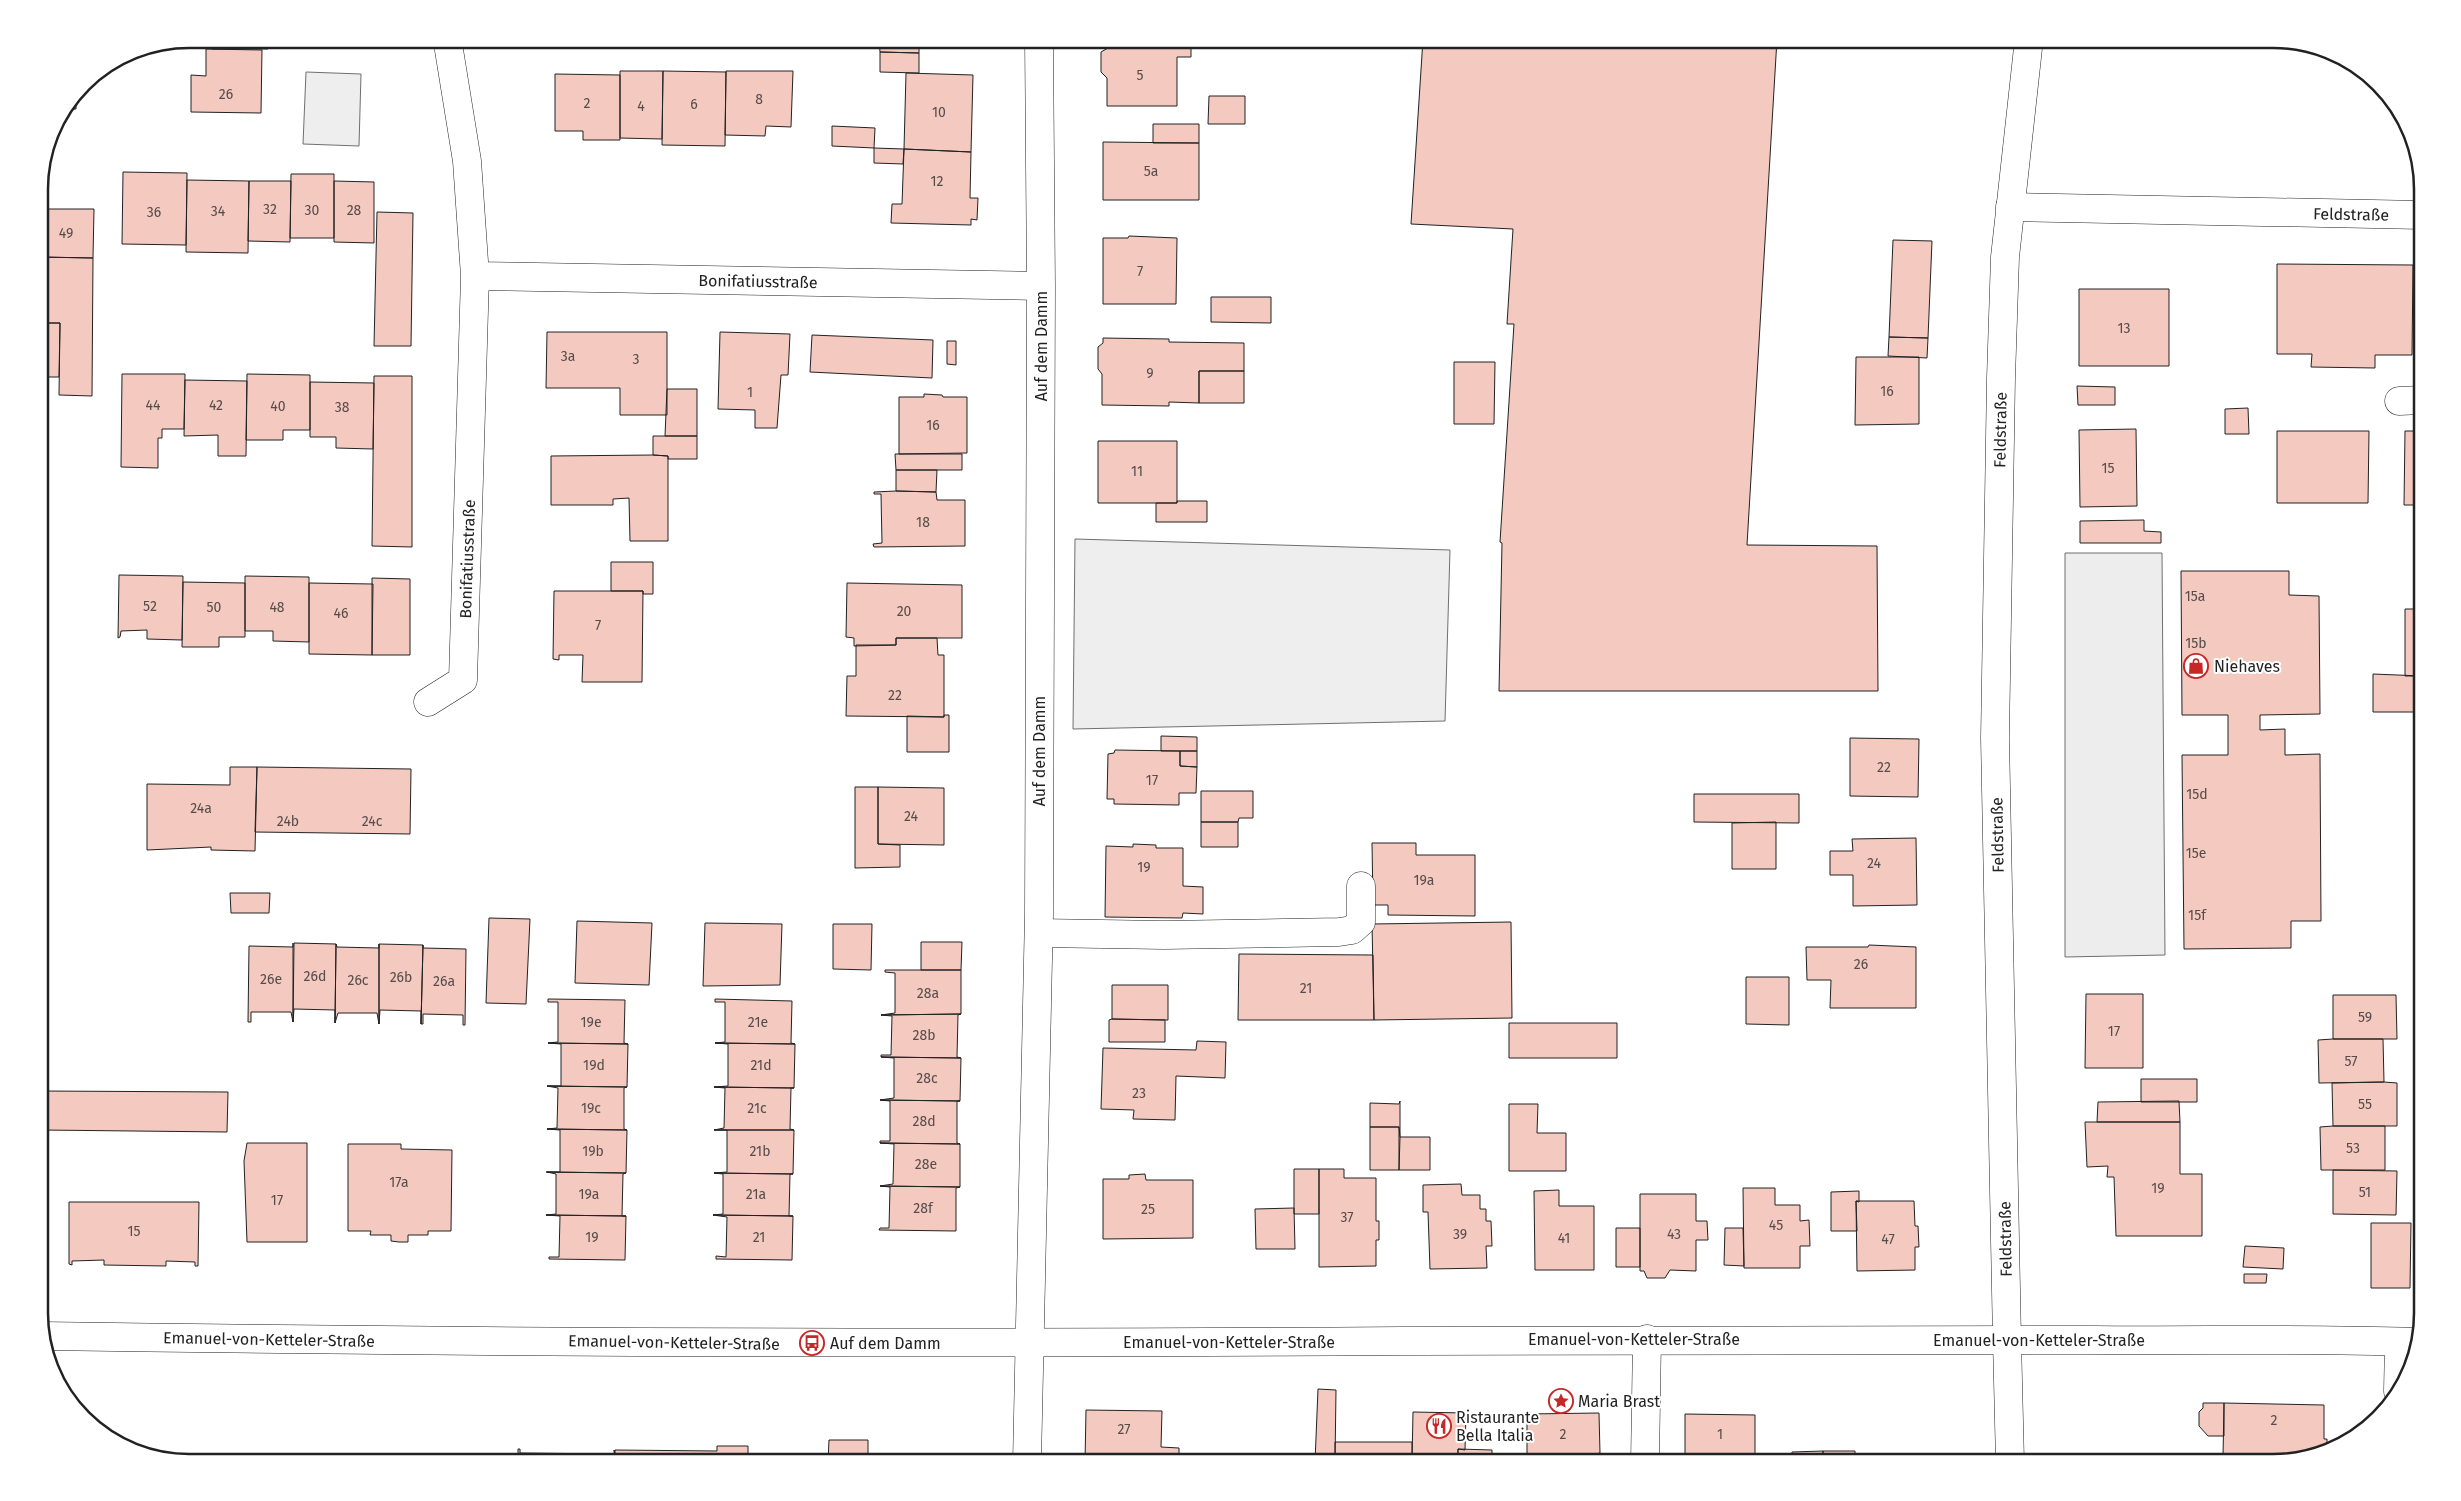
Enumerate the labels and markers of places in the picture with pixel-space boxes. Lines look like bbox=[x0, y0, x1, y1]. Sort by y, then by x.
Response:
shop icon: Niehaves bbox=[2183, 653, 2209, 679]
place label: Niehaves bbox=[2214, 657, 2280, 676]
bus stop icon: Auf dem Damm bbox=[799, 1330, 825, 1356]
place label: Auf dem Damm bbox=[830, 1334, 941, 1353]
place icon: Maria Brast bbox=[1548, 1388, 1574, 1414]
place label: Maria Brast bbox=[1578, 1392, 1660, 1411]
place label: Ristaurante Bella Italia bbox=[1456, 1408, 1539, 1445]
restaurant icon: Ristaurante Bella Italia bbox=[1426, 1413, 1452, 1439]

